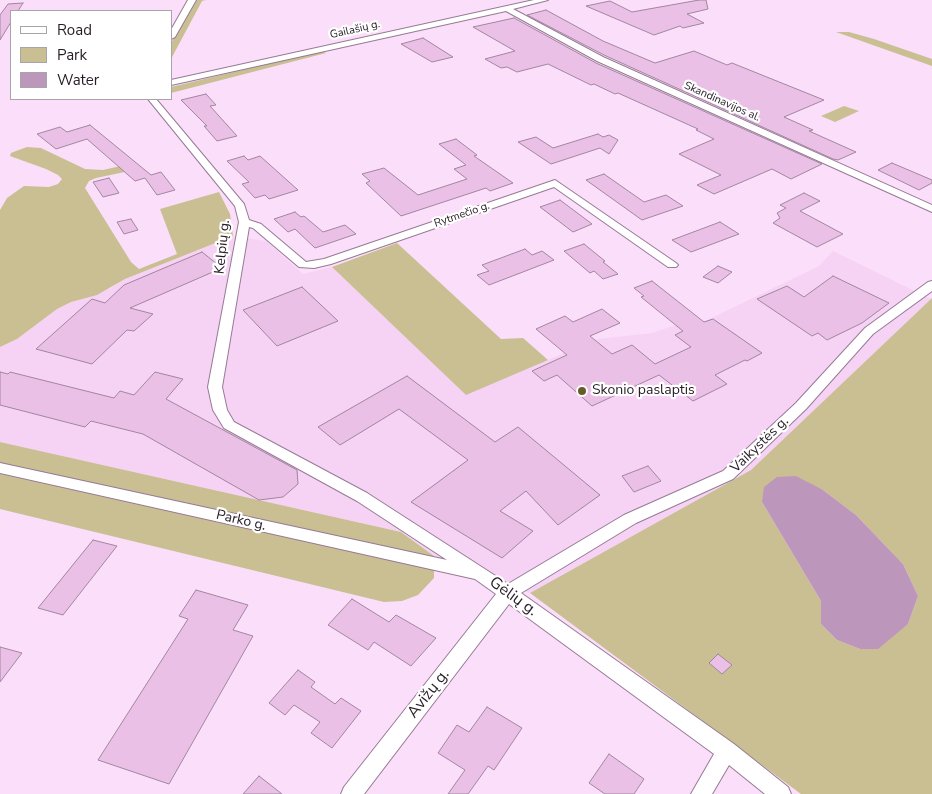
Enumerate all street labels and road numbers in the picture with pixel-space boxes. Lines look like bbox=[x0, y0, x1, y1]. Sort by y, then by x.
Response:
street label: Gailašių g. bbox=[329, 18, 381, 42]
street label: Skandinavijos al. bbox=[682, 79, 762, 125]
street label: Rytmečio g. bbox=[433, 199, 491, 231]
street label: Kelpių g. bbox=[212, 219, 234, 275]
street label: Vaikystės g. bbox=[728, 413, 792, 477]
street label: Parko g. bbox=[214, 507, 268, 535]
street label: Gėlių g. bbox=[485, 573, 541, 621]
street label: Avižų g. bbox=[404, 666, 454, 722]

